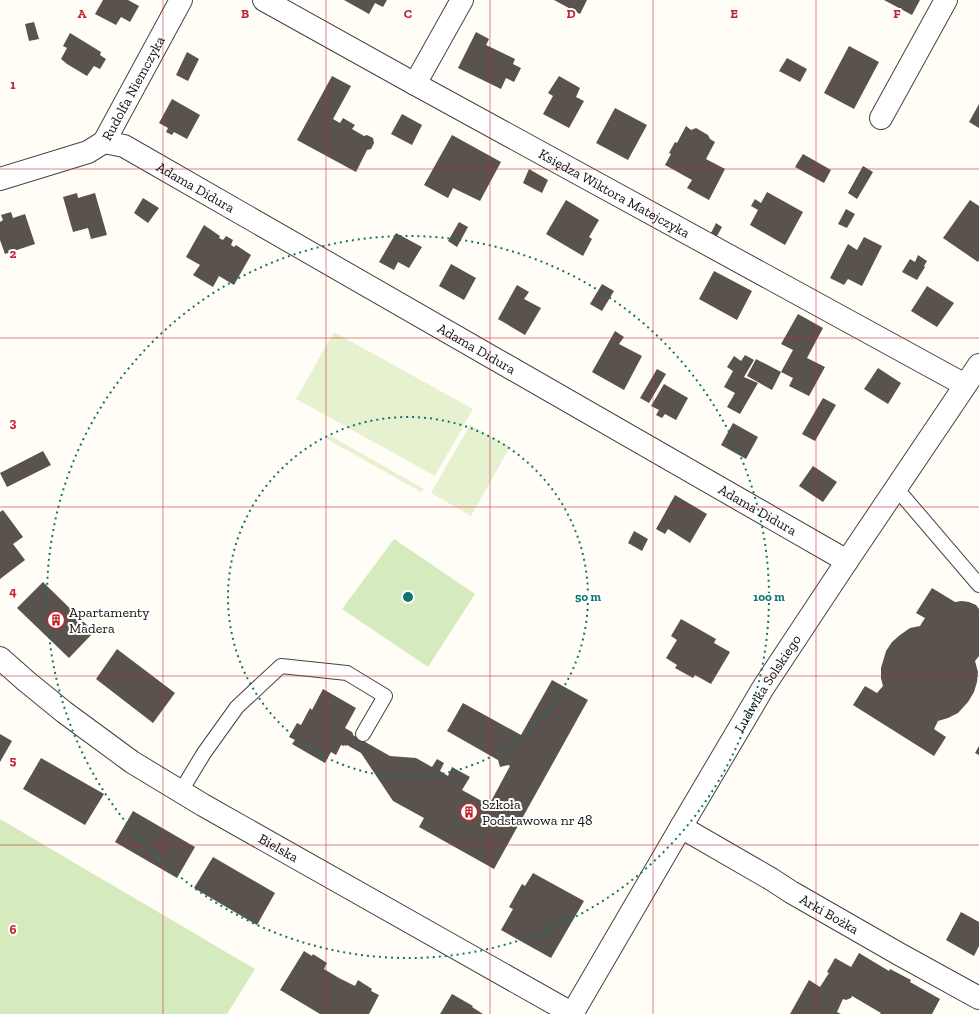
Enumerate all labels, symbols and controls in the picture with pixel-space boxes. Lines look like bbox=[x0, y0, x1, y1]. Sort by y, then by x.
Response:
text: A bbox=[78, 6, 87, 21]
text: B bbox=[241, 6, 249, 21]
text: C bbox=[404, 6, 412, 21]
text: D bbox=[566, 6, 576, 21]
text: E bbox=[730, 6, 738, 21]
text: F bbox=[893, 6, 901, 21]
street label: Rudolfa Niemczyka bbox=[98, 33, 168, 143]
text: 1 bbox=[10, 77, 16, 92]
street label: Księdza Wiktora Matejczyka bbox=[536, 145, 693, 241]
street label: Adama Didura bbox=[154, 158, 238, 216]
text: 2 bbox=[10, 246, 17, 261]
street label: Adama Didura bbox=[435, 319, 519, 378]
text: 3 bbox=[10, 415, 17, 430]
street label: Adama Didura bbox=[716, 481, 800, 539]
text: 4 bbox=[9, 584, 17, 599]
centre of rings bbox=[401, 590, 415, 604]
text: 50 m bbox=[575, 590, 601, 604]
text: 100 m bbox=[753, 590, 785, 604]
place label: Apartamenty Madera bbox=[69, 604, 150, 637]
building icon: Apartamenty Madera bbox=[46, 610, 66, 630]
street label: Ludwika Solskiego bbox=[730, 631, 804, 735]
text: 5 bbox=[10, 753, 17, 768]
place label: Szkoła Podstawowa nr 48 bbox=[482, 796, 593, 829]
building icon: Szkoła Podstawowa nr 48 bbox=[459, 802, 479, 822]
street label: Bielska bbox=[256, 830, 302, 866]
street label: Arki Bożka bbox=[797, 890, 862, 938]
text: 6 bbox=[10, 922, 17, 937]

